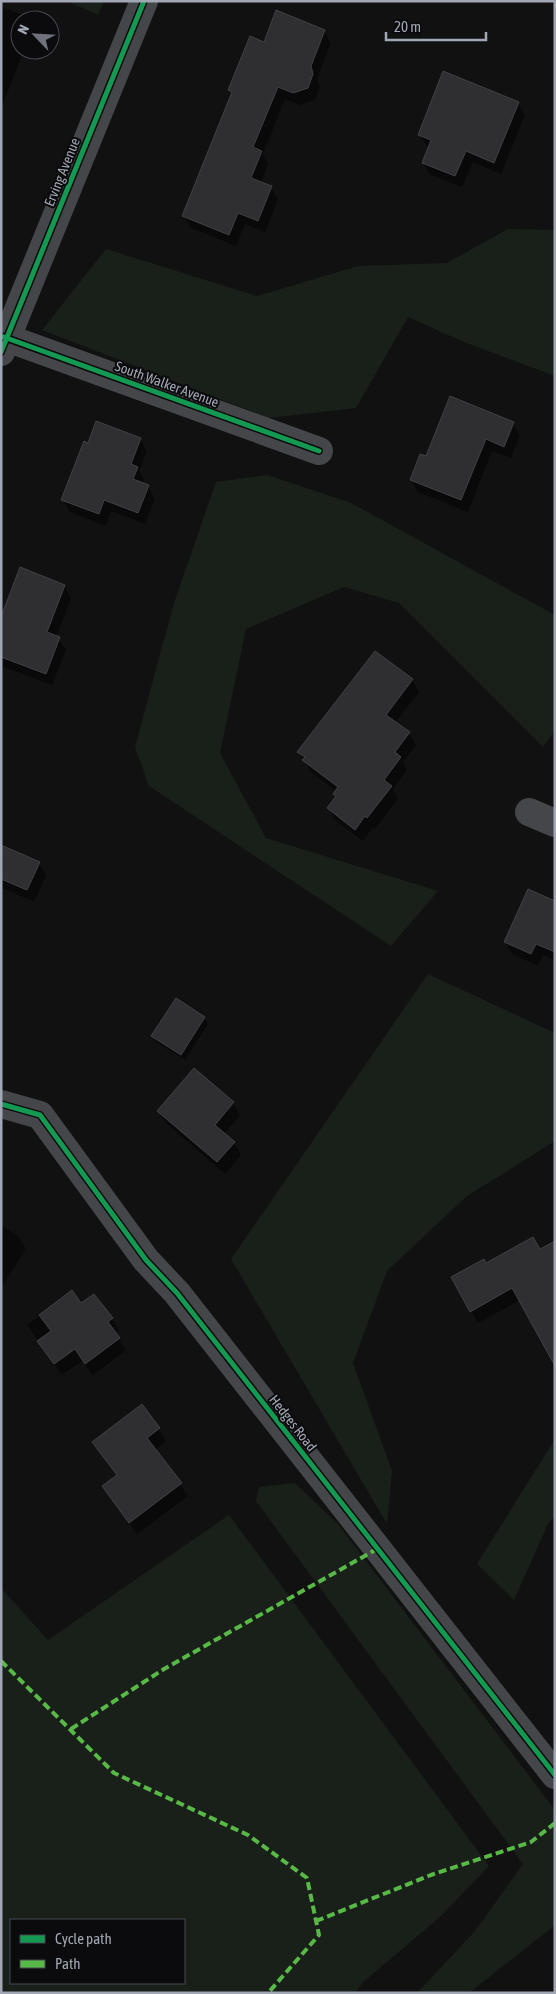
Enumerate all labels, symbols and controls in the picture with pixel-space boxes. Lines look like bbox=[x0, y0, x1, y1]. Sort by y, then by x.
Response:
north arrow bbox=[10, 10, 60, 60]
scale bar bbox=[386, 10, 486, 42]
text: 20 m bbox=[394, 18, 421, 35]
text: N bbox=[14, 22, 32, 37]
street label: Erving Avenue bbox=[41, 135, 83, 209]
street label: South Walker Avenue bbox=[113, 358, 221, 410]
street label: Hedges Road bbox=[266, 1392, 320, 1454]
legend bbox=[10, 1919, 185, 1984]
text: Cycle path bbox=[55, 1930, 112, 1947]
text: Path bbox=[55, 1955, 81, 1972]

